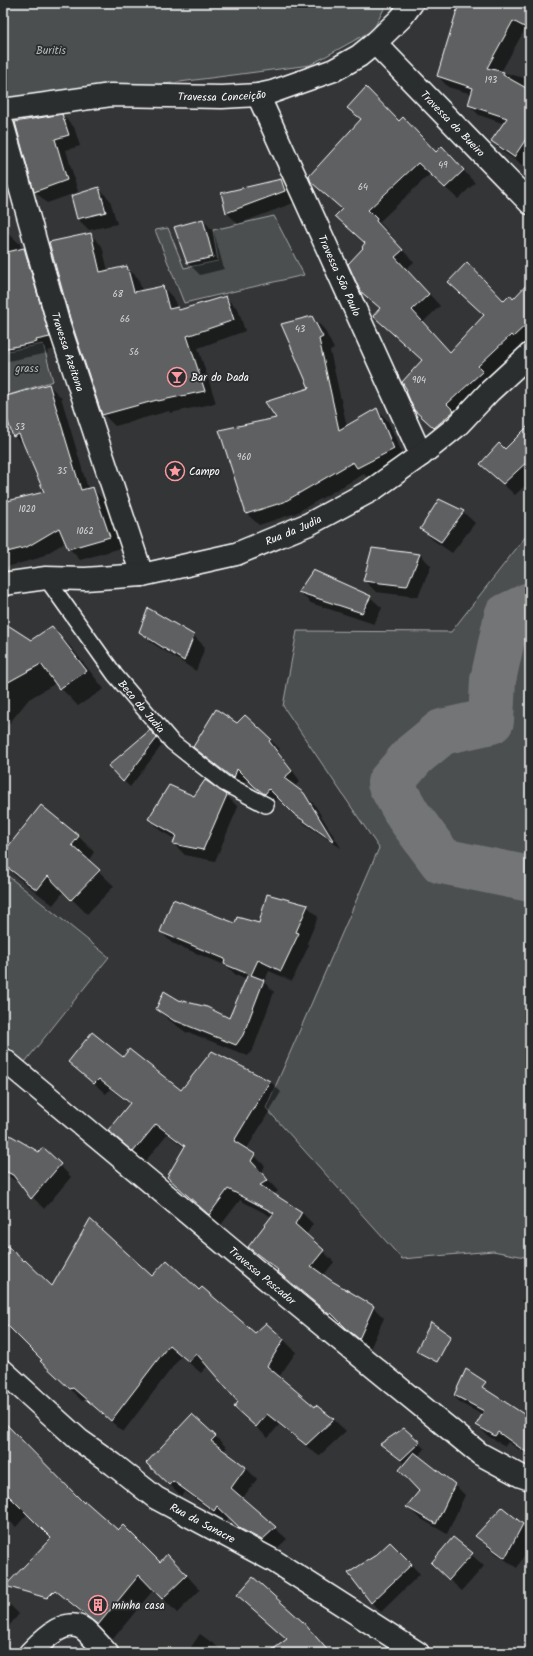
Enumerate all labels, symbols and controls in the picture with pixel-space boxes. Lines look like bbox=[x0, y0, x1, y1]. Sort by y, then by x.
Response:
park label: Buritis bbox=[36, 42, 66, 60]
house number: 193 bbox=[485, 73, 497, 88]
street label: Travessa Conceição bbox=[178, 85, 268, 107]
street label: Travessa do Bueiro bbox=[416, 87, 489, 162]
house number: 49 bbox=[438, 158, 448, 173]
house number: 64 bbox=[358, 180, 368, 195]
street label: Travessa São Paulo bbox=[312, 232, 365, 320]
house number: 68 bbox=[113, 287, 124, 302]
street label: Travessa Azeitona bbox=[46, 310, 89, 394]
house number: 66 bbox=[120, 312, 130, 327]
house number: 43 bbox=[295, 322, 305, 337]
house number: 56 bbox=[129, 345, 139, 360]
park label: grass bbox=[14, 360, 39, 378]
bar icon: Bar do Dada bbox=[166, 366, 188, 388]
place label: Bar do Dada bbox=[191, 369, 249, 387]
house number: 904 bbox=[412, 373, 426, 388]
house number: 53 bbox=[15, 420, 25, 435]
house number: 960 bbox=[237, 450, 251, 465]
place icon: Campo bbox=[164, 460, 186, 482]
place label: Campo bbox=[189, 463, 220, 481]
house number: 35 bbox=[57, 464, 68, 479]
house number: 1020 bbox=[18, 502, 36, 517]
street label: Rua da Judia bbox=[263, 511, 325, 551]
house number: 1062 bbox=[76, 524, 94, 539]
street label: Beco da Judia bbox=[113, 676, 169, 737]
street label: Travessa Pescador bbox=[224, 1243, 301, 1311]
street label: Rua da Sanacre bbox=[166, 1499, 238, 1549]
building icon: minha casa bbox=[87, 1594, 109, 1616]
place label: minha casa bbox=[112, 1597, 165, 1615]

